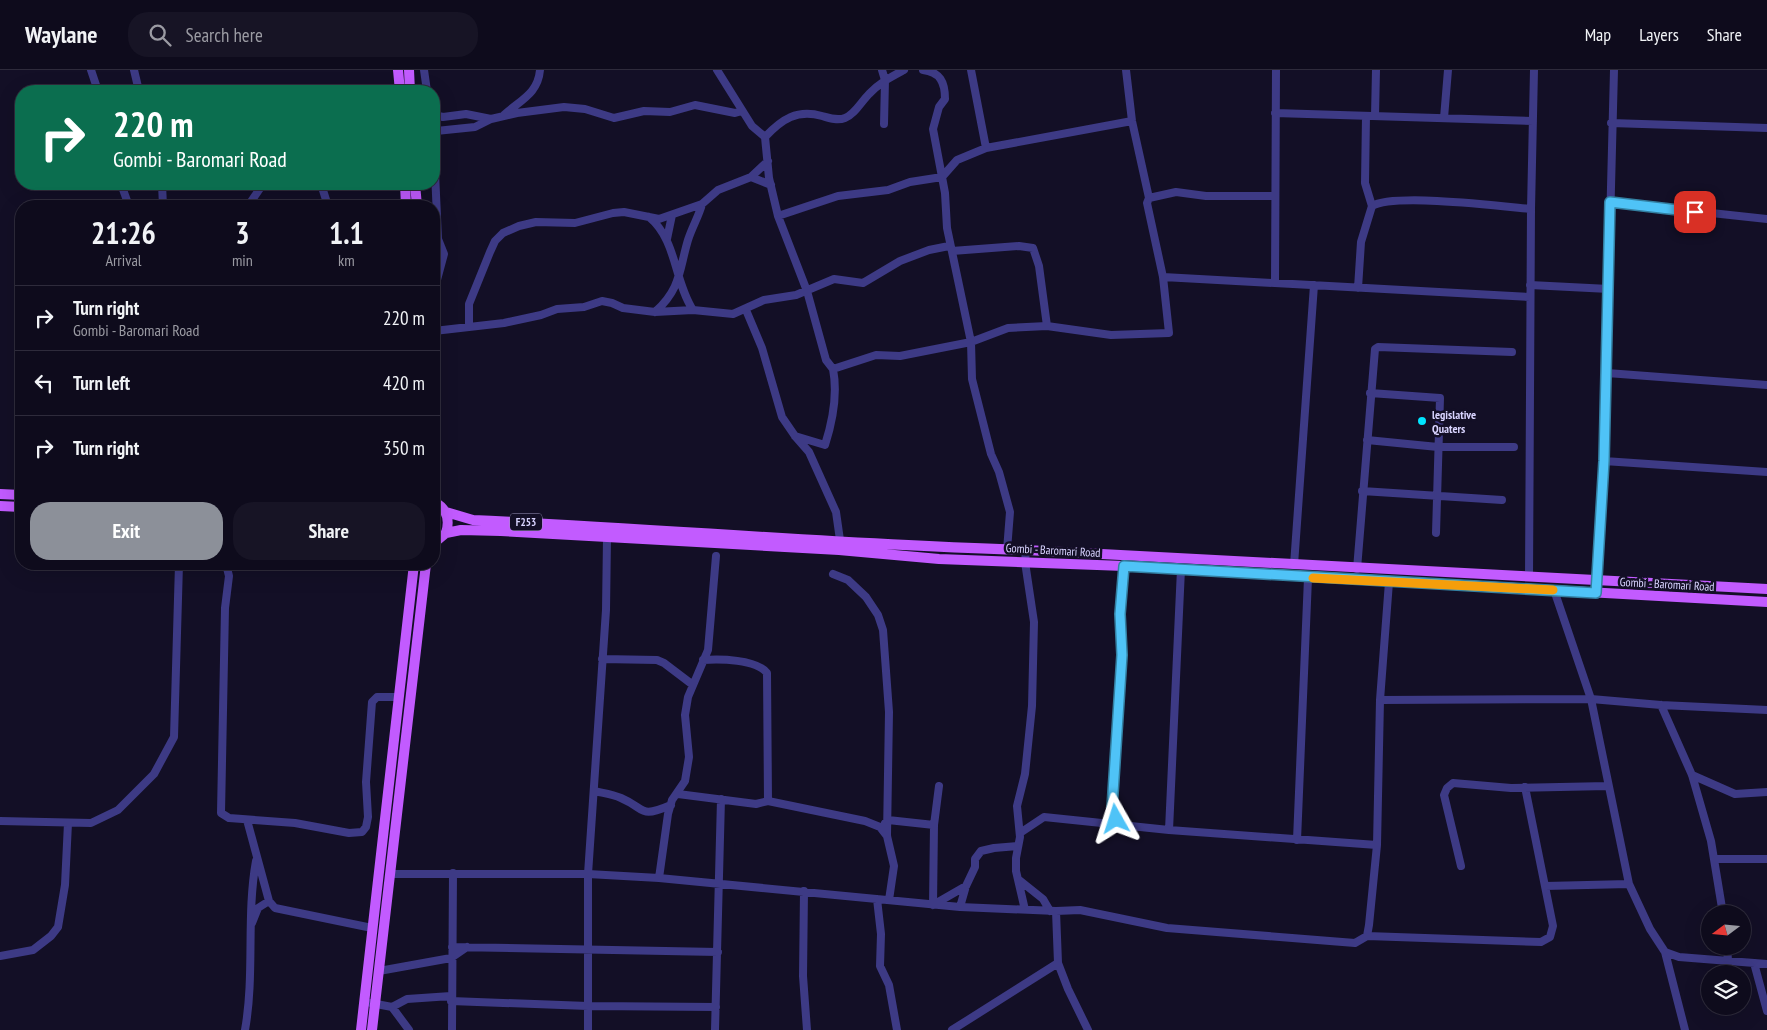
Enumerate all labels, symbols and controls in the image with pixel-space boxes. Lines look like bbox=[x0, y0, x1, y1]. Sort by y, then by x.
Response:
search box bbox=[128, 12, 478, 57]
text: Waylane bbox=[25, 19, 98, 50]
icon: search bbox=[146, 21, 174, 49]
text: Search here bbox=[186, 23, 263, 47]
text: Map bbox=[1585, 23, 1611, 46]
text: Layers bbox=[1639, 23, 1679, 46]
text: Share bbox=[1707, 23, 1742, 46]
text: 220 m bbox=[113, 101, 194, 147]
icon: right bbox=[30, 105, 95, 170]
text: Gombi - Baromari Road bbox=[113, 145, 287, 173]
pin bbox=[1674, 191, 1716, 233]
icon: arrive bbox=[1681, 198, 1709, 226]
text: 21:26 bbox=[91, 213, 156, 252]
text: 3 bbox=[235, 213, 250, 252]
text: 1.1 bbox=[329, 213, 364, 252]
text: Arrival bbox=[105, 250, 142, 270]
text: min bbox=[232, 250, 253, 270]
text: km bbox=[338, 250, 355, 270]
text: Turn right bbox=[73, 296, 139, 320]
icon: right bbox=[30, 304, 58, 332]
text: 220 m bbox=[383, 306, 425, 330]
text: Gombi - Baromari Road bbox=[73, 320, 199, 340]
icon: left bbox=[30, 369, 58, 397]
text: Turn left bbox=[73, 371, 130, 395]
text: 420 m bbox=[383, 371, 425, 395]
place label: legislative Quaters bbox=[1432, 407, 1476, 436]
marker: legislative Quaters bbox=[1416, 415, 1428, 427]
icon: right bbox=[30, 434, 58, 462]
text: Turn right bbox=[73, 436, 139, 460]
text: 350 m bbox=[383, 436, 425, 460]
button: Exit bbox=[30, 502, 223, 560]
button: Share bbox=[233, 502, 425, 560]
road number: F253 bbox=[510, 514, 542, 531]
street label: Gombi - Baromari Road bbox=[1005, 540, 1101, 560]
street label: Gombi - Baromari Road bbox=[1619, 574, 1715, 594]
position arrow bbox=[1089, 792, 1141, 844]
north arrow bbox=[1701, 905, 1751, 955]
map controls bbox=[1701, 905, 1751, 1015]
button: layers bbox=[1701, 965, 1751, 1015]

